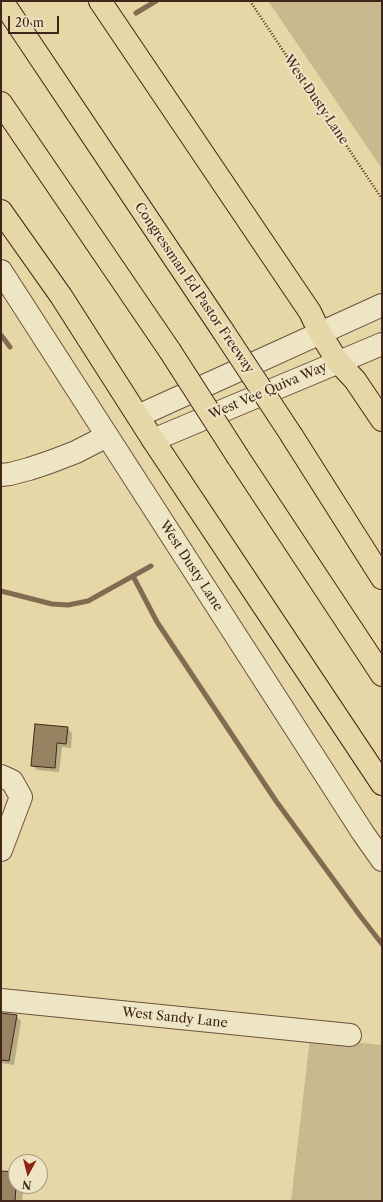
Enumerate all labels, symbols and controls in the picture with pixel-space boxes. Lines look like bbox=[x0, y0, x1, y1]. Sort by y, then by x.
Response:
scale bar bbox=[10, 8, 61, 34]
text: 20 m bbox=[15, 15, 44, 30]
street label: West Dusty Lane bbox=[280, 52, 352, 148]
street label: Congressman Ed Pastor Freeway bbox=[131, 200, 257, 376]
street label: West Vee Quiva Way bbox=[207, 359, 329, 423]
street label: West Dusty Lane bbox=[156, 518, 226, 614]
street label: West Sandy Lane bbox=[121, 1005, 229, 1031]
north arrow bbox=[8, 1154, 48, 1194]
text: N bbox=[21, 1177, 32, 1192]

